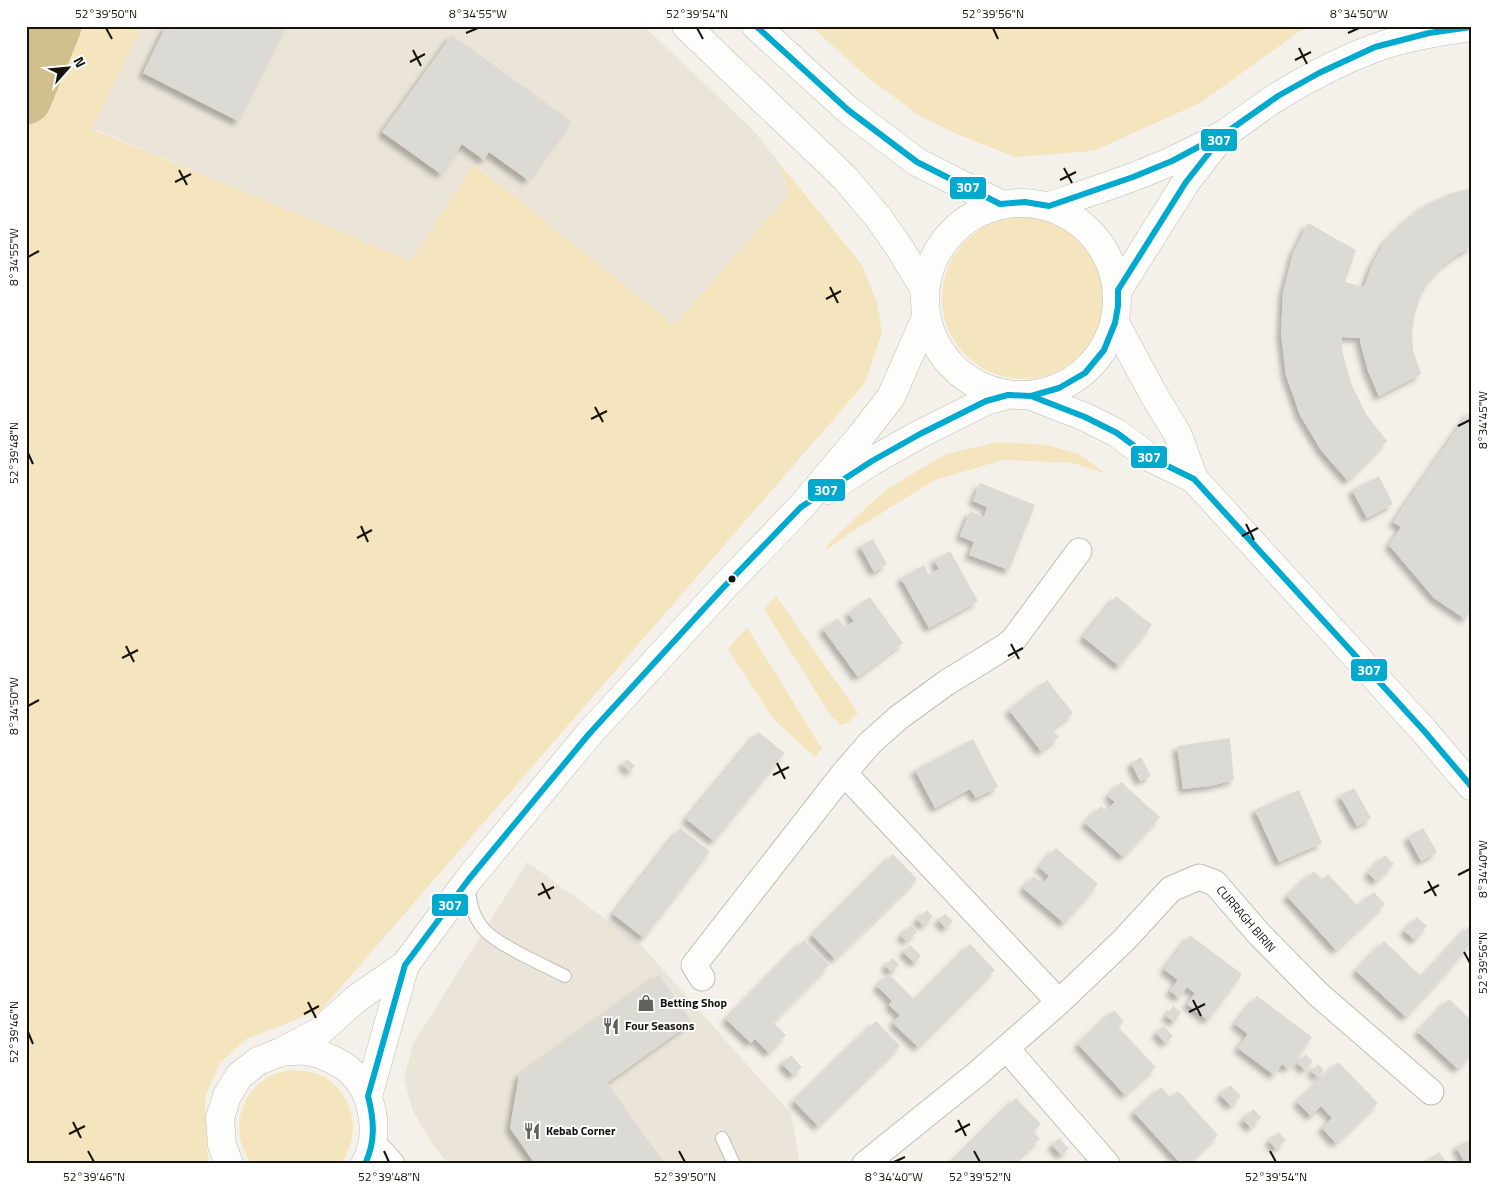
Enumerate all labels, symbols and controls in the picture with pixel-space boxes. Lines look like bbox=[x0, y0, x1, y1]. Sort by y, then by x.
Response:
text: 52°39'50"N bbox=[75, 4, 137, 23]
text: 8°34'55"W bbox=[449, 4, 507, 23]
text: 52°39'54"N bbox=[666, 4, 728, 23]
text: 52°39'56"N bbox=[962, 4, 1024, 23]
text: 8°34'50"W bbox=[1330, 4, 1388, 23]
north arrow bbox=[42, 42, 92, 92]
text: N bbox=[68, 53, 92, 71]
line badge: 307 bbox=[1200, 128, 1238, 152]
text: 307 bbox=[1207, 129, 1231, 150]
line badge: 307 bbox=[949, 176, 987, 200]
text: 307 bbox=[956, 176, 980, 197]
text: 8°34'55"W bbox=[4, 228, 23, 286]
text: 8°34'45"W bbox=[1473, 391, 1492, 449]
text: 52°39'48"N bbox=[4, 422, 23, 484]
line badge: 307 bbox=[1130, 445, 1168, 469]
text: 307 bbox=[1137, 446, 1161, 467]
line badge: 307 bbox=[807, 478, 846, 502]
text: 307 bbox=[814, 479, 838, 500]
unlabelled marker bbox=[727, 574, 737, 584]
line badge: 307 bbox=[1350, 658, 1388, 682]
text: 307 bbox=[1357, 659, 1381, 680]
text: 8°34'50"W bbox=[4, 677, 23, 735]
text: 8°34'40"W bbox=[1473, 840, 1492, 898]
street label: CURRAGH BIRIN bbox=[1212, 881, 1281, 956]
line badge: 307 bbox=[431, 893, 469, 917]
text: 307 bbox=[438, 894, 462, 915]
text: 52°39'56"N bbox=[1473, 932, 1492, 994]
shop icon: Betting Shop bbox=[636, 993, 656, 1013]
place label: Betting Shop bbox=[660, 993, 727, 1012]
text: 52°39'46"N bbox=[4, 1001, 23, 1063]
restaurant icon: Four Seasons bbox=[601, 1016, 621, 1036]
place label: Four Seasons bbox=[625, 1016, 695, 1035]
restaurant icon: Kebab Corner bbox=[522, 1121, 542, 1141]
place label: Kebab Corner bbox=[546, 1121, 616, 1140]
text: 52°39'46"N bbox=[63, 1167, 125, 1186]
text: 52°39'48"N bbox=[358, 1167, 420, 1186]
text: 52°39'50"N bbox=[654, 1167, 716, 1186]
text: 8°34'40"W bbox=[865, 1167, 923, 1186]
text: 52°39'52"N bbox=[949, 1167, 1011, 1186]
text: 52°39'54"N bbox=[1245, 1167, 1307, 1186]

